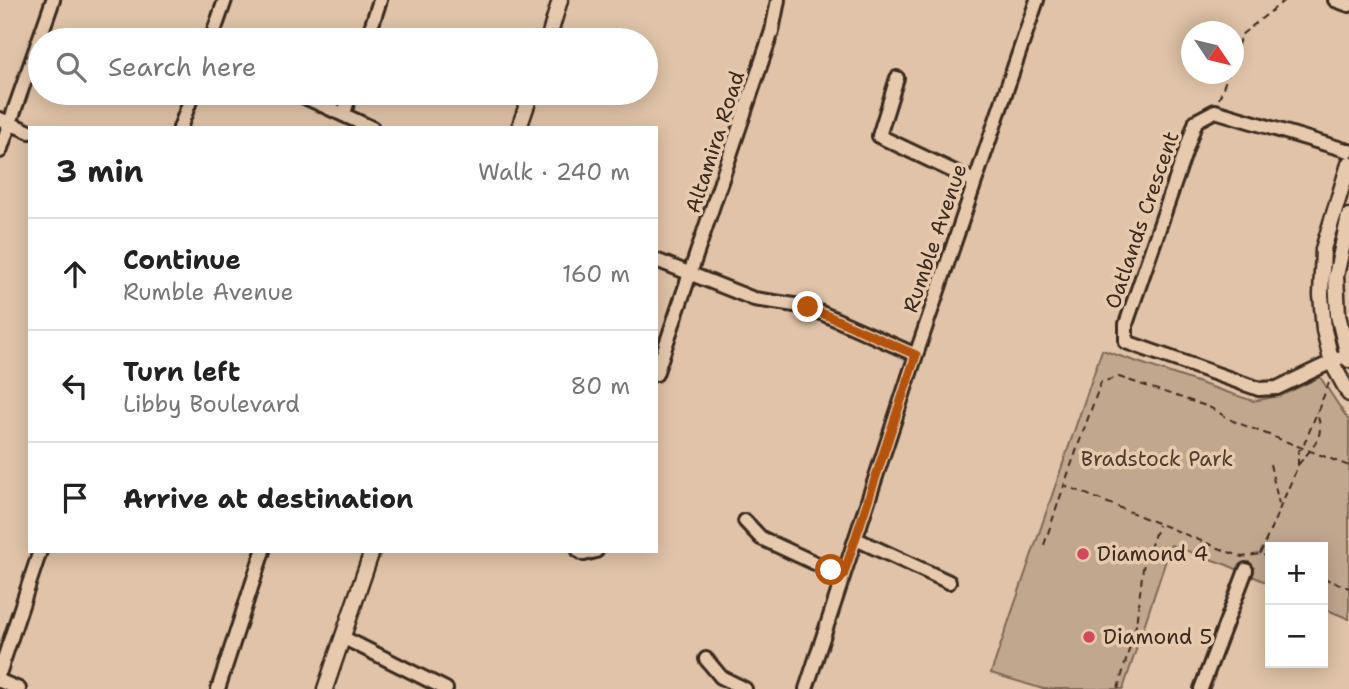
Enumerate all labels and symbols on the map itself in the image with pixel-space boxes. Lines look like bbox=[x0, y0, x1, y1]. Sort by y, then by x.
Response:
north arrow bbox=[1181, 21, 1244, 84]
street label: Altamira Road bbox=[679, 67, 751, 217]
street label: Oatlands Crescent bbox=[1099, 128, 1185, 312]
street label: Rumble Avenue bbox=[896, 160, 974, 316]
route end bbox=[792, 291, 823, 322]
park label: Bradstock Park bbox=[1081, 445, 1233, 473]
place label: Diamond 4 bbox=[1097, 540, 1208, 568]
marker: Diamond 4 bbox=[1075, 546, 1091, 562]
route start bbox=[815, 554, 846, 585]
place label: Diamond 5 bbox=[1103, 623, 1212, 651]
marker: Diamond 5 bbox=[1081, 629, 1097, 645]

